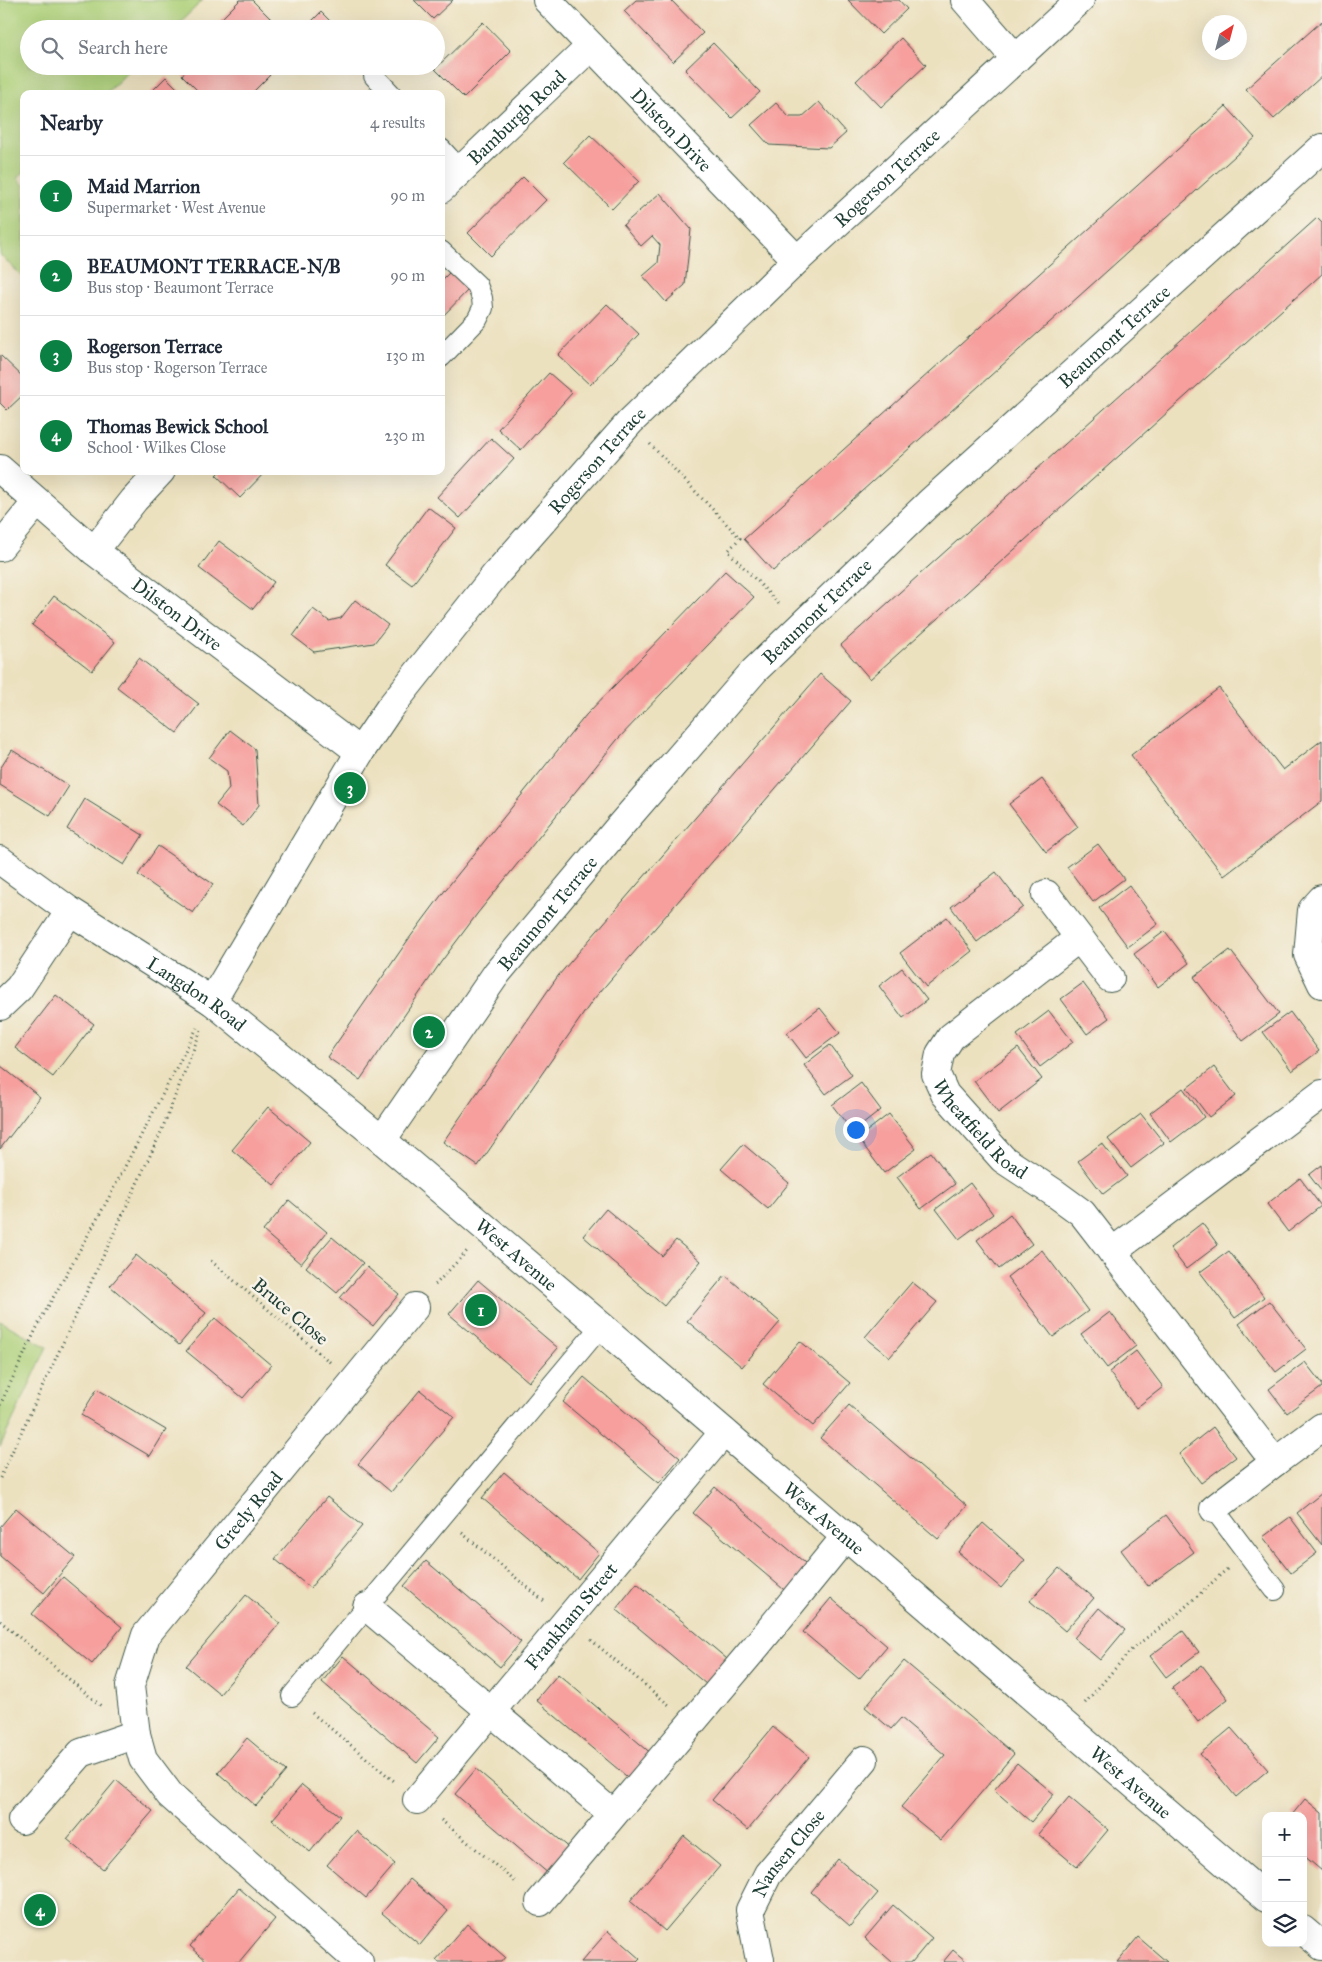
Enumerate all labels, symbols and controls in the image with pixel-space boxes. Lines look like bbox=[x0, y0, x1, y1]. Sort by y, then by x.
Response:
north arrow bbox=[1202, 15, 1247, 60]
search box bbox=[20, 20, 445, 75]
icon: search bbox=[38, 34, 66, 62]
text: Search here bbox=[78, 36, 168, 59]
street label: Bamburgh Road bbox=[463, 65, 571, 170]
street label: Dilston Drive bbox=[626, 84, 717, 177]
text: Nearby bbox=[40, 110, 103, 136]
text: 4 results bbox=[370, 113, 425, 132]
street label: Rogerson Terrace bbox=[829, 124, 945, 232]
text: Maid Marrion bbox=[87, 175, 200, 198]
text: 1 bbox=[53, 186, 59, 205]
text: 90 m bbox=[390, 186, 425, 205]
text: Supermarket · West Avenue bbox=[87, 198, 266, 217]
text: BEAUMONT TERRACE-N/B bbox=[87, 255, 341, 278]
text: 2 bbox=[52, 266, 60, 285]
text: 90 m bbox=[390, 266, 425, 285]
text: Bus stop · Beaumont Terrace bbox=[87, 278, 274, 297]
street label: Beaumont Terrace bbox=[1053, 280, 1175, 393]
text: Rogerson Terrace bbox=[87, 335, 222, 358]
text: 3 bbox=[53, 346, 59, 365]
text: 130 m bbox=[386, 346, 425, 365]
text: Bus stop · Rogerson Terrace bbox=[87, 358, 268, 377]
street label: Rogerson Terrace bbox=[544, 402, 651, 519]
text: Thomas Bewick School bbox=[87, 415, 268, 438]
text: 4 bbox=[52, 426, 60, 445]
text: 230 m bbox=[385, 426, 425, 445]
text: School · Wilkes Close bbox=[87, 438, 226, 457]
street label: Beaumont Terrace bbox=[757, 554, 876, 669]
street label: Dilston Drive bbox=[127, 573, 227, 656]
pin: 3 bbox=[334, 769, 366, 807]
street label: Beaumont Terrace bbox=[493, 851, 602, 976]
street label: Langdon Road bbox=[143, 952, 251, 1037]
pin: 2 bbox=[413, 1013, 445, 1051]
street label: Wheatfield Road bbox=[928, 1076, 1032, 1184]
your location bbox=[843, 1117, 869, 1143]
street label: West Avenue bbox=[471, 1214, 562, 1296]
street label: Bruce Close bbox=[248, 1273, 334, 1350]
pin: 1 bbox=[465, 1291, 497, 1329]
street label: Greely Road bbox=[209, 1466, 288, 1555]
street label: West Avenue bbox=[778, 1477, 869, 1560]
street label: Frankham Street bbox=[520, 1558, 622, 1674]
street label: West Avenue bbox=[1085, 1741, 1176, 1824]
street label: Nansen Close bbox=[747, 1804, 830, 1901]
map controls bbox=[1262, 1812, 1307, 1947]
button: + bbox=[1262, 1812, 1307, 1857]
button: − bbox=[1262, 1857, 1307, 1902]
pin: 4 bbox=[24, 1891, 56, 1929]
button: layers bbox=[1262, 1902, 1307, 1947]

